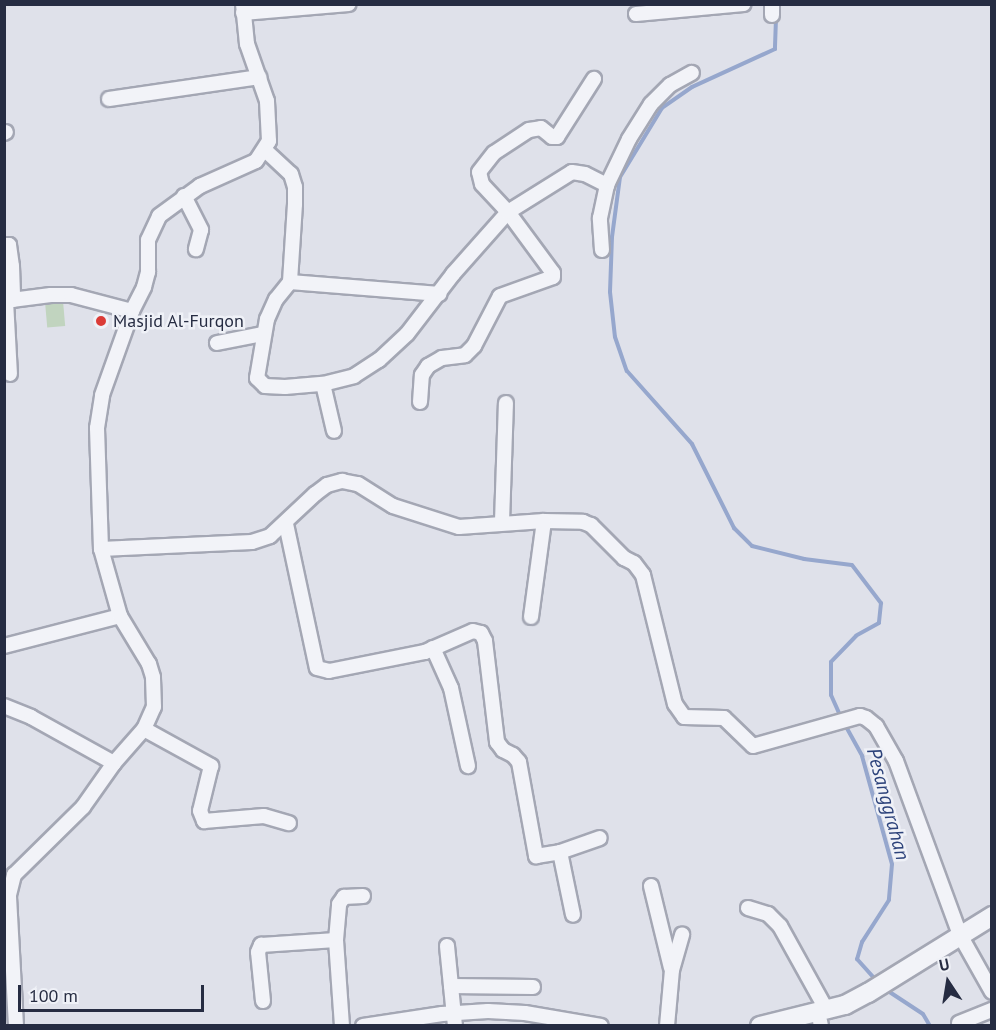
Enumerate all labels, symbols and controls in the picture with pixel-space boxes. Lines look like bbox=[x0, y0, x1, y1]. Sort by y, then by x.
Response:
place label: Masjid Al-Furqon bbox=[113, 310, 244, 332]
marker: Masjid Al-Furqon bbox=[94, 314, 108, 328]
water label: Pesanggrahan bbox=[861, 745, 915, 863]
north arrow bbox=[918, 952, 978, 1012]
text: U bbox=[937, 954, 951, 975]
scale bar bbox=[21, 973, 207, 1011]
text: 100 m bbox=[29, 984, 78, 1007]

